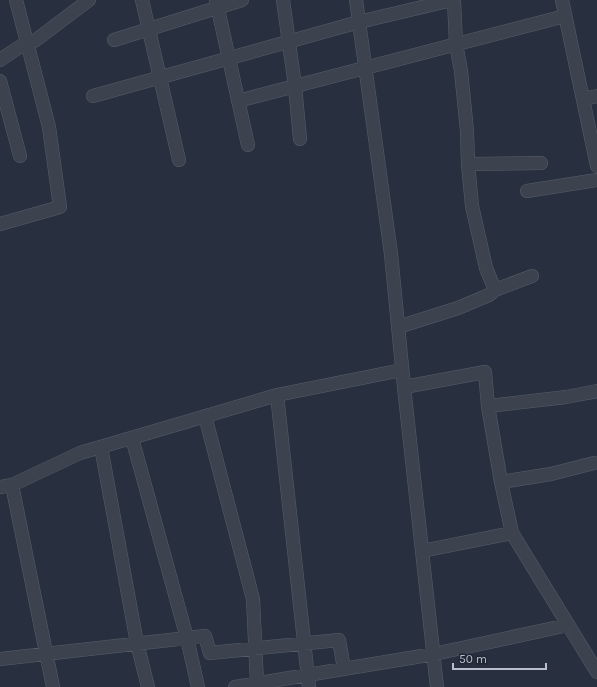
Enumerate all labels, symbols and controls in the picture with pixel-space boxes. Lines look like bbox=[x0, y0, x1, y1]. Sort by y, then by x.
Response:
scale bar bbox=[453, 645, 546, 671]
text: 50 m bbox=[459, 652, 487, 666]

